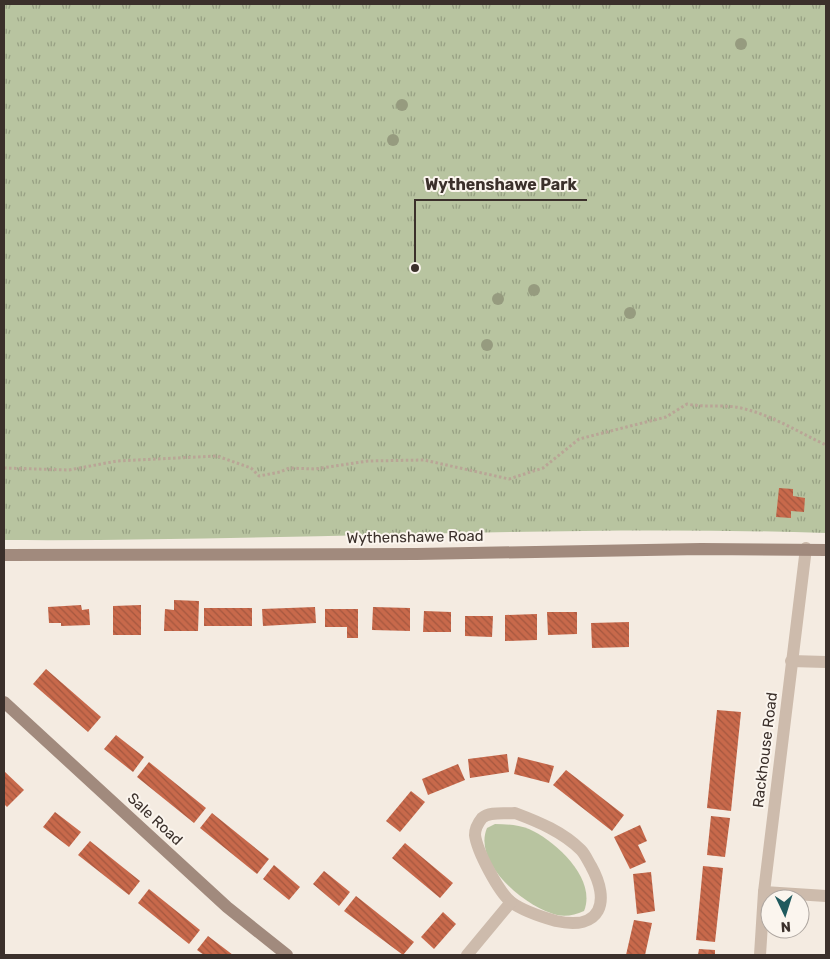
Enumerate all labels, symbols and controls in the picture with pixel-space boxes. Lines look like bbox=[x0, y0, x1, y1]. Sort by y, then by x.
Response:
callout: Wythenshawe Park bbox=[415, 169, 587, 200]
text: Wythenshawe Park bbox=[425, 175, 578, 194]
street label: Wythenshawe Road bbox=[346, 527, 484, 547]
street label: Rackhouse Road bbox=[749, 691, 781, 809]
street label: Sale Road bbox=[124, 789, 186, 849]
north arrow bbox=[760, 889, 810, 939]
text: N bbox=[780, 918, 791, 935]

